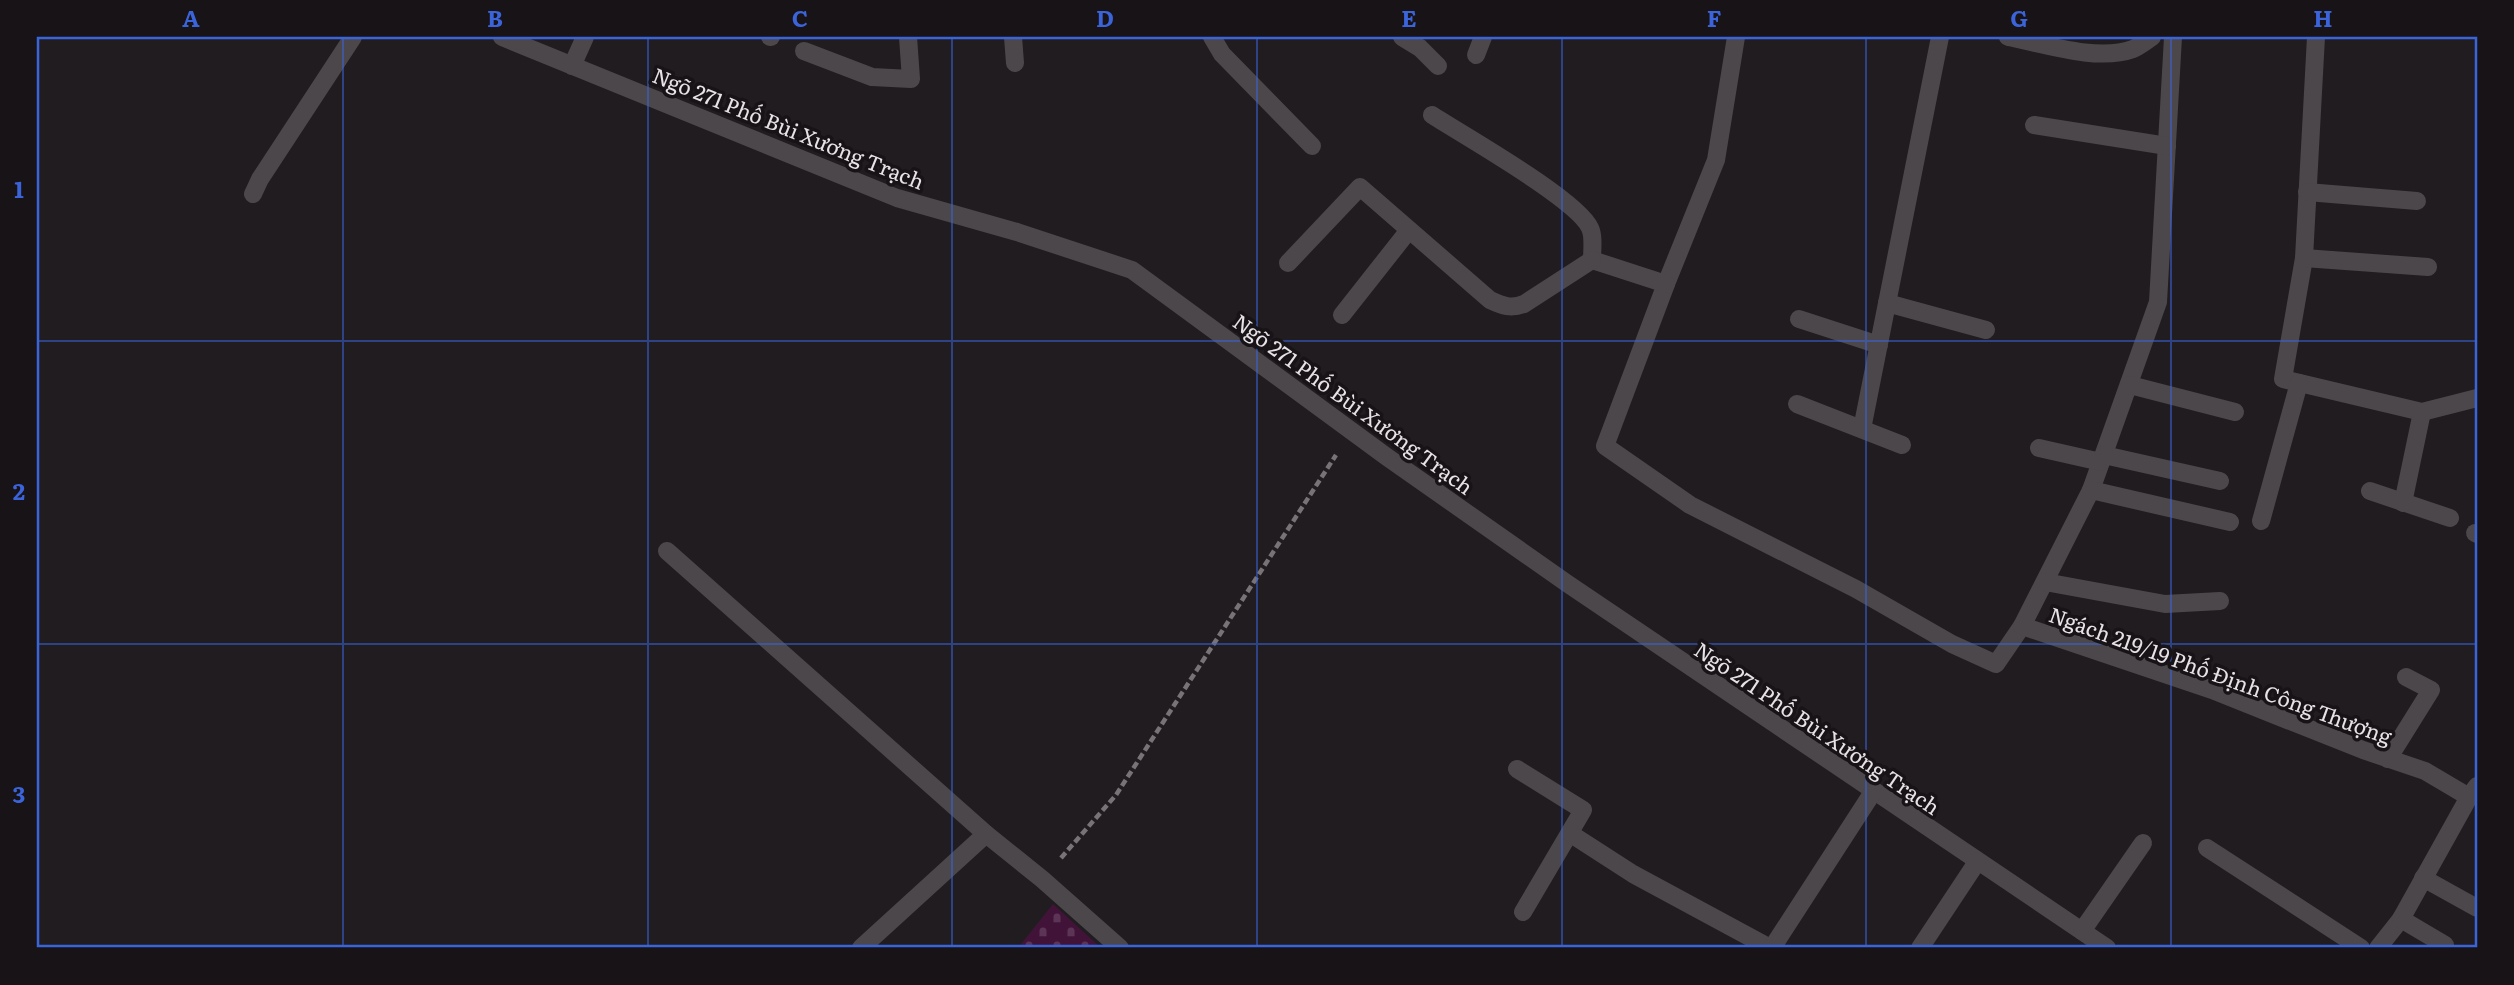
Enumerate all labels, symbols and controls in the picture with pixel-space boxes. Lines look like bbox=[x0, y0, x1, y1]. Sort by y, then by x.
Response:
text: A bbox=[182, 0, 200, 34]
text: B bbox=[487, 0, 503, 34]
text: C bbox=[792, 0, 808, 34]
text: D bbox=[1096, 0, 1114, 34]
text: E bbox=[1401, 0, 1417, 34]
text: F bbox=[1707, 0, 1722, 34]
text: G bbox=[2010, 0, 2028, 34]
text: H bbox=[2313, 0, 2333, 34]
street label: Ngõ 271 Phố Bùi Xương Trạch bbox=[649, 58, 930, 196]
text: 1 bbox=[14, 171, 24, 205]
street label: Ngõ 271 Phố Bùi Xương Trạch bbox=[1227, 305, 1481, 501]
text: 2 bbox=[13, 473, 25, 507]
street label: Ngách 219/19 Phố Định Công Thượng bbox=[2045, 597, 2397, 751]
street label: Ngõ 271 Phố Bùi Xương Trạch bbox=[1689, 633, 1947, 821]
text: 3 bbox=[13, 776, 25, 810]

